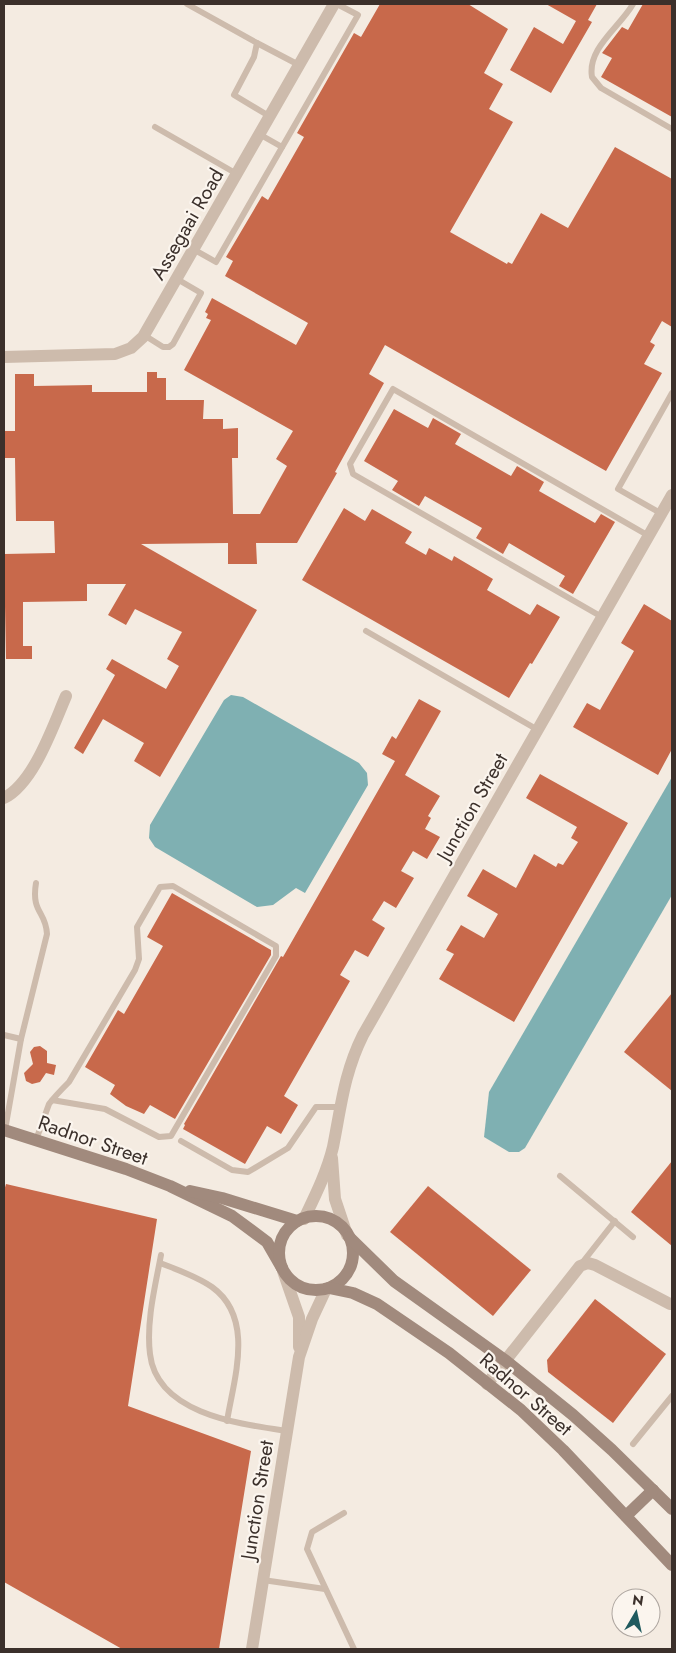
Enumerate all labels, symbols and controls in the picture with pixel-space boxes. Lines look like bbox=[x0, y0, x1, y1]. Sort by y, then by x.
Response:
street label: Assegaai Road bbox=[144, 163, 231, 285]
street label: Junction Street bbox=[428, 748, 515, 869]
street label: Radnor Street bbox=[34, 1108, 152, 1173]
street label: Radnor Street bbox=[473, 1346, 578, 1443]
street label: Junction Street bbox=[233, 1438, 281, 1565]
north arrow bbox=[611, 1588, 661, 1638]
text: N bbox=[631, 1589, 645, 1611]

